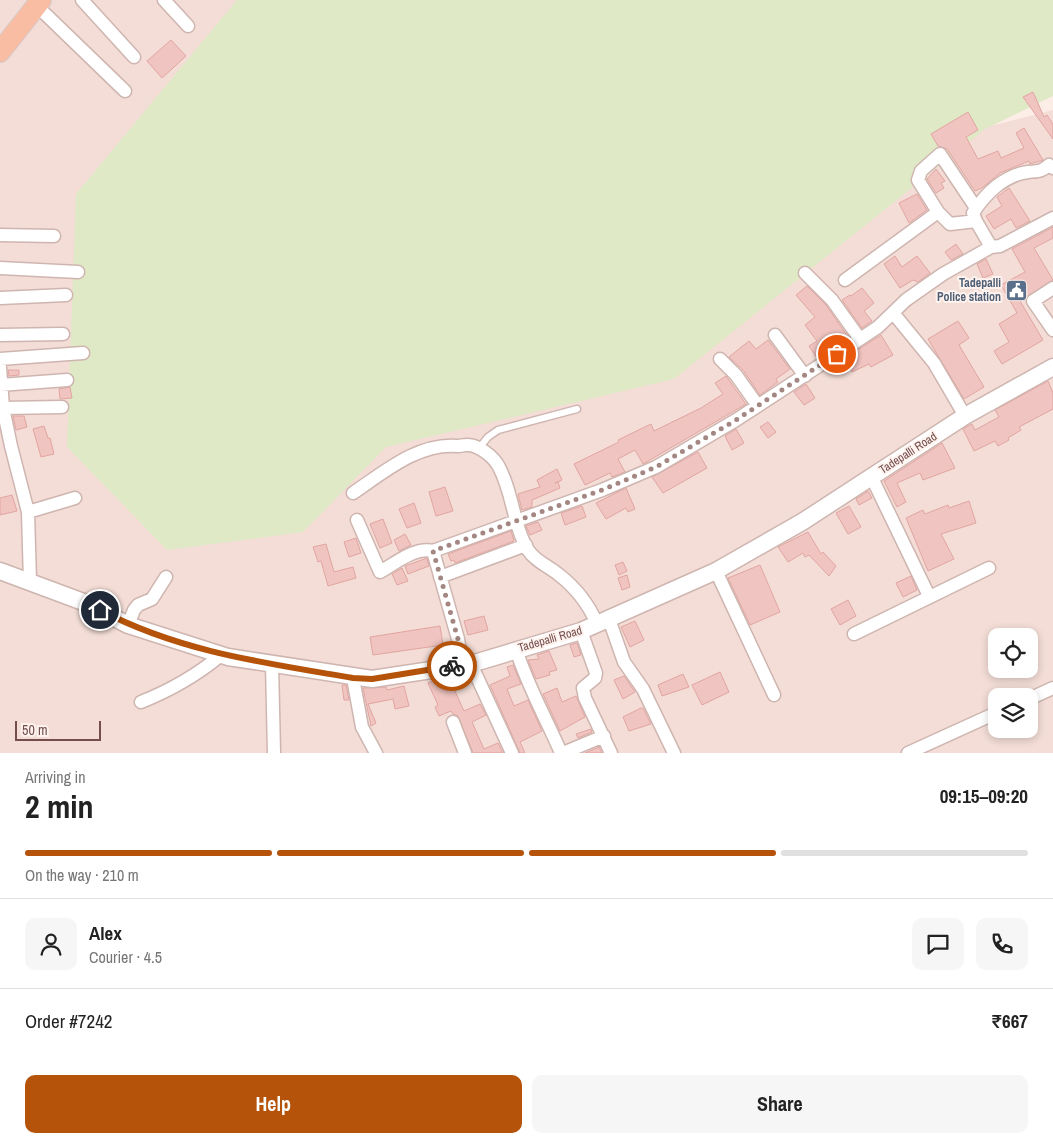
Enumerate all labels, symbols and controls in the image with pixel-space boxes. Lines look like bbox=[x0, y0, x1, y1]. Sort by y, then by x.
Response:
place label: Tadepalli Police station bbox=[937, 275, 1001, 305]
public building icon: Tadepalli Police station bbox=[1005, 278, 1029, 302]
pin bbox=[816, 333, 858, 375]
icon: bag bbox=[823, 340, 851, 368]
street label: Tadepalli Road bbox=[876, 428, 940, 478]
pin bbox=[79, 589, 121, 631]
icon: home bbox=[86, 596, 114, 624]
street label: Tadepalli Road bbox=[516, 622, 584, 656]
map controls bbox=[988, 628, 1038, 738]
button: locate bbox=[988, 628, 1038, 678]
courier bbox=[427, 641, 477, 691]
icon: bike bbox=[438, 652, 466, 680]
button: layers bbox=[988, 688, 1038, 738]
scale bar bbox=[15, 718, 101, 741]
text: 50 m bbox=[22, 721, 48, 739]
text: Arriving in bbox=[25, 766, 86, 788]
text: 09:15–09:20 bbox=[940, 783, 1028, 809]
text: 2 min bbox=[25, 785, 94, 828]
text: On the way · 210 m bbox=[25, 864, 139, 886]
button: person bbox=[25, 918, 77, 970]
button: chat bbox=[912, 918, 964, 970]
button: phone bbox=[976, 918, 1028, 970]
text: Alex bbox=[89, 920, 122, 946]
text: Courier · 4.5 bbox=[89, 946, 162, 968]
text: Order #7242 bbox=[25, 1008, 112, 1034]
text: ₹667 bbox=[991, 1008, 1028, 1034]
button: Help bbox=[25, 1075, 522, 1133]
button: Share bbox=[532, 1075, 1028, 1133]

